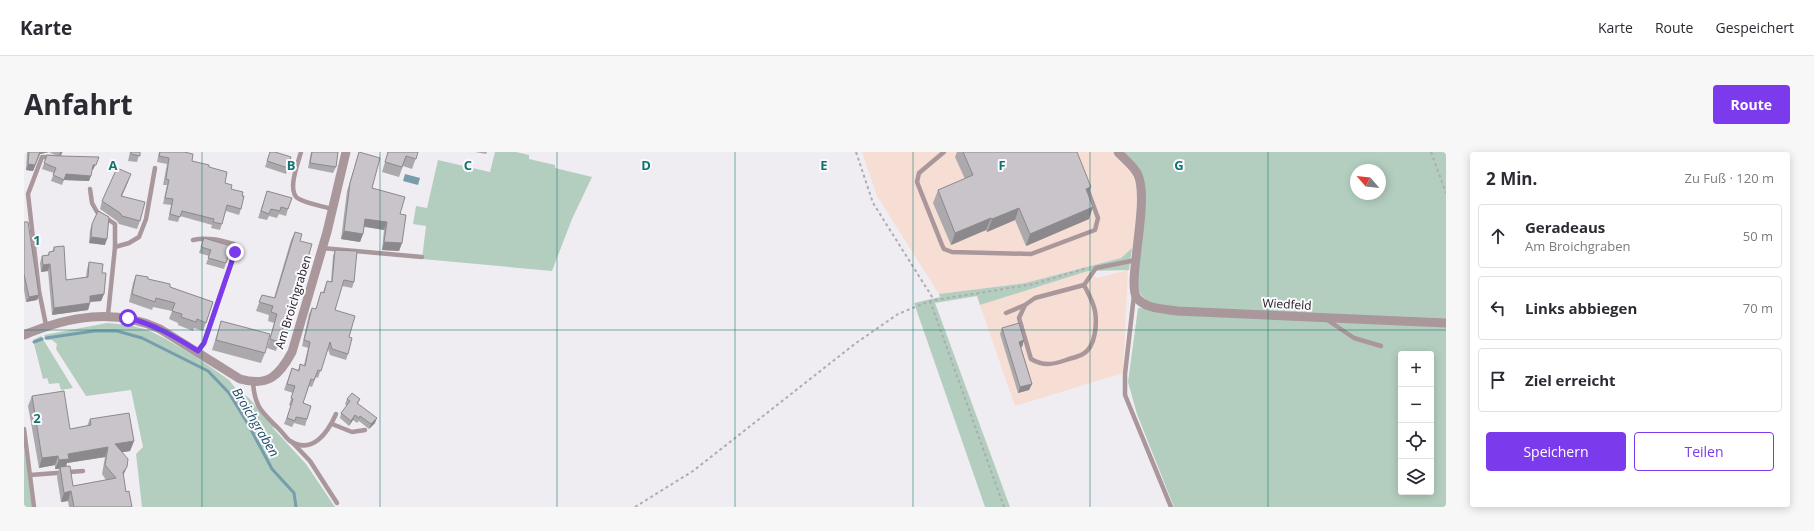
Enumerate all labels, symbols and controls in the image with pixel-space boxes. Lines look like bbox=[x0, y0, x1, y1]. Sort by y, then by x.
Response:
text: Karte bbox=[20, 15, 72, 41]
text: Karte bbox=[1598, 18, 1633, 37]
text: Route bbox=[1655, 18, 1693, 37]
text: Gespeichert bbox=[1715, 18, 1794, 37]
text: Anfahrt bbox=[24, 85, 133, 123]
button: Route bbox=[1713, 85, 1790, 124]
text: A bbox=[109, 156, 118, 174]
text: B bbox=[287, 156, 296, 174]
text: C bbox=[464, 156, 472, 174]
text: D bbox=[641, 156, 651, 174]
text: E bbox=[820, 156, 828, 174]
text: F bbox=[998, 156, 1006, 174]
text: G bbox=[1174, 156, 1184, 174]
north arrow bbox=[1350, 164, 1386, 200]
text: 2 Min. bbox=[1486, 167, 1537, 190]
text: Zu Fuß · 120 m bbox=[1685, 169, 1774, 187]
text: Geradeaus bbox=[1525, 217, 1605, 237]
icon: ahead bbox=[1487, 225, 1509, 247]
text: 50 m bbox=[1743, 227, 1773, 245]
text: 1 bbox=[33, 231, 41, 249]
text: Am Broichgraben bbox=[1525, 237, 1630, 255]
route end bbox=[226, 243, 244, 261]
street label: Am Broichgraben bbox=[271, 253, 315, 351]
street label: Wiedfeld bbox=[1262, 294, 1312, 314]
icon: left bbox=[1487, 297, 1509, 319]
text: Links abbiegen bbox=[1525, 298, 1637, 318]
text: 70 m bbox=[1743, 299, 1773, 317]
route start bbox=[119, 309, 137, 327]
map controls bbox=[1398, 351, 1434, 495]
button: + bbox=[1398, 351, 1434, 387]
icon: arrive bbox=[1487, 369, 1509, 391]
text: Ziel erreicht bbox=[1525, 370, 1616, 390]
water label: Broichgraben bbox=[228, 384, 284, 460]
button: − bbox=[1398, 387, 1434, 423]
text: 2 bbox=[33, 409, 41, 427]
button: locate bbox=[1398, 423, 1434, 459]
button: Speichern bbox=[1486, 432, 1626, 471]
button: Teilen bbox=[1634, 432, 1774, 471]
button: layers bbox=[1398, 459, 1434, 495]

